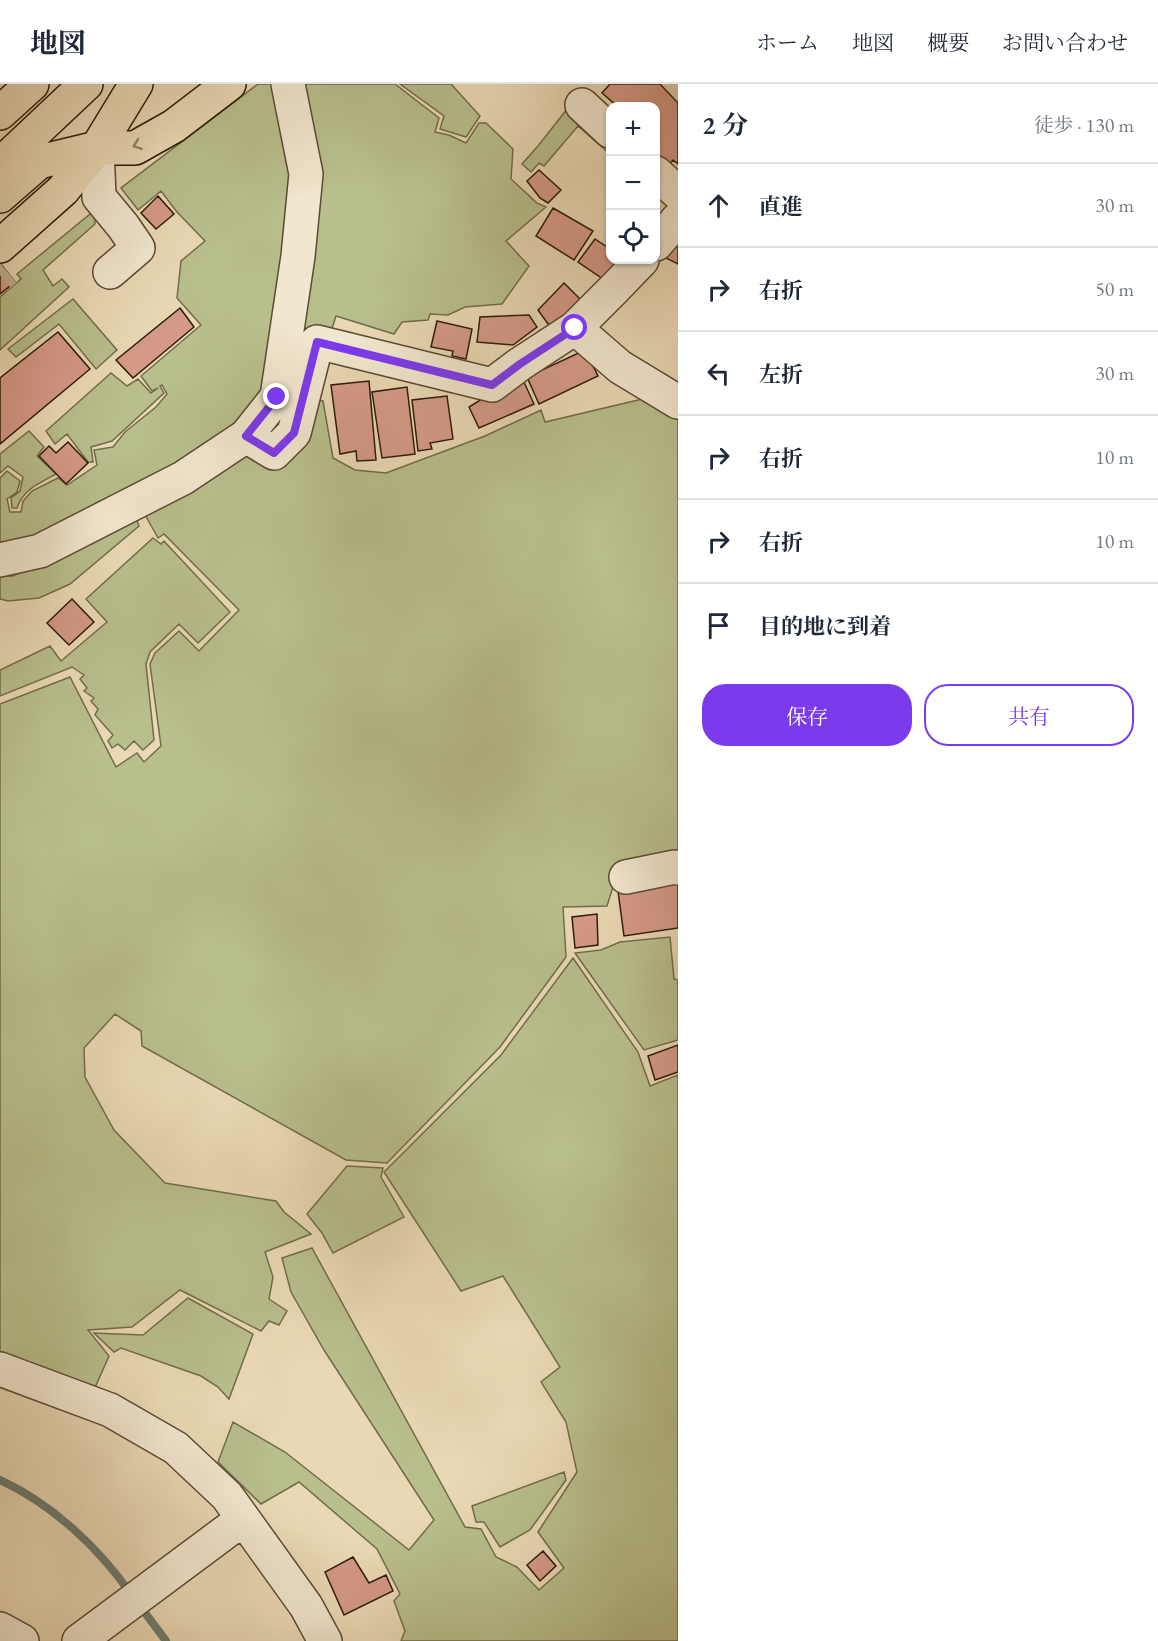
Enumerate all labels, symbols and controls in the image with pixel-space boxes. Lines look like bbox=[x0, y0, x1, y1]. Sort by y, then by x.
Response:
text: 地図 bbox=[30, 25, 86, 61]
text: ホーム bbox=[756, 29, 819, 56]
text: 地図 bbox=[852, 29, 894, 56]
text: 概要 bbox=[927, 29, 969, 56]
text: お問い合わせ bbox=[1002, 29, 1128, 56]
map controls bbox=[606, 102, 660, 264]
button: + bbox=[606, 102, 660, 156]
text: 2 分 bbox=[702, 108, 748, 142]
text: 徒歩 · 130 m bbox=[1034, 112, 1134, 138]
one-way arrow bbox=[133, 138, 143, 150]
button: − bbox=[606, 156, 660, 210]
icon: ahead bbox=[702, 189, 735, 222]
text: 直進 bbox=[759, 192, 803, 221]
text: 30 m bbox=[1095, 192, 1134, 218]
button: locate bbox=[606, 210, 660, 264]
icon: right bbox=[702, 273, 735, 306]
text: 右折 bbox=[759, 276, 803, 305]
text: 50 m bbox=[1095, 276, 1134, 302]
route start bbox=[561, 314, 587, 340]
icon: left bbox=[702, 357, 735, 390]
text: 左折 bbox=[759, 360, 803, 389]
text: 30 m bbox=[1095, 360, 1134, 386]
route end bbox=[263, 383, 289, 409]
icon: right bbox=[702, 441, 735, 474]
text: 右折 bbox=[759, 444, 803, 473]
text: 10 m bbox=[1095, 444, 1134, 470]
icon: right bbox=[702, 525, 735, 558]
text: 右折 bbox=[759, 528, 803, 557]
text: 10 m bbox=[1095, 528, 1134, 554]
icon: arrive bbox=[702, 609, 735, 642]
text: 目的地に到着 bbox=[759, 612, 891, 641]
button: 保存 bbox=[702, 684, 912, 746]
button: 共有 bbox=[924, 684, 1134, 746]

